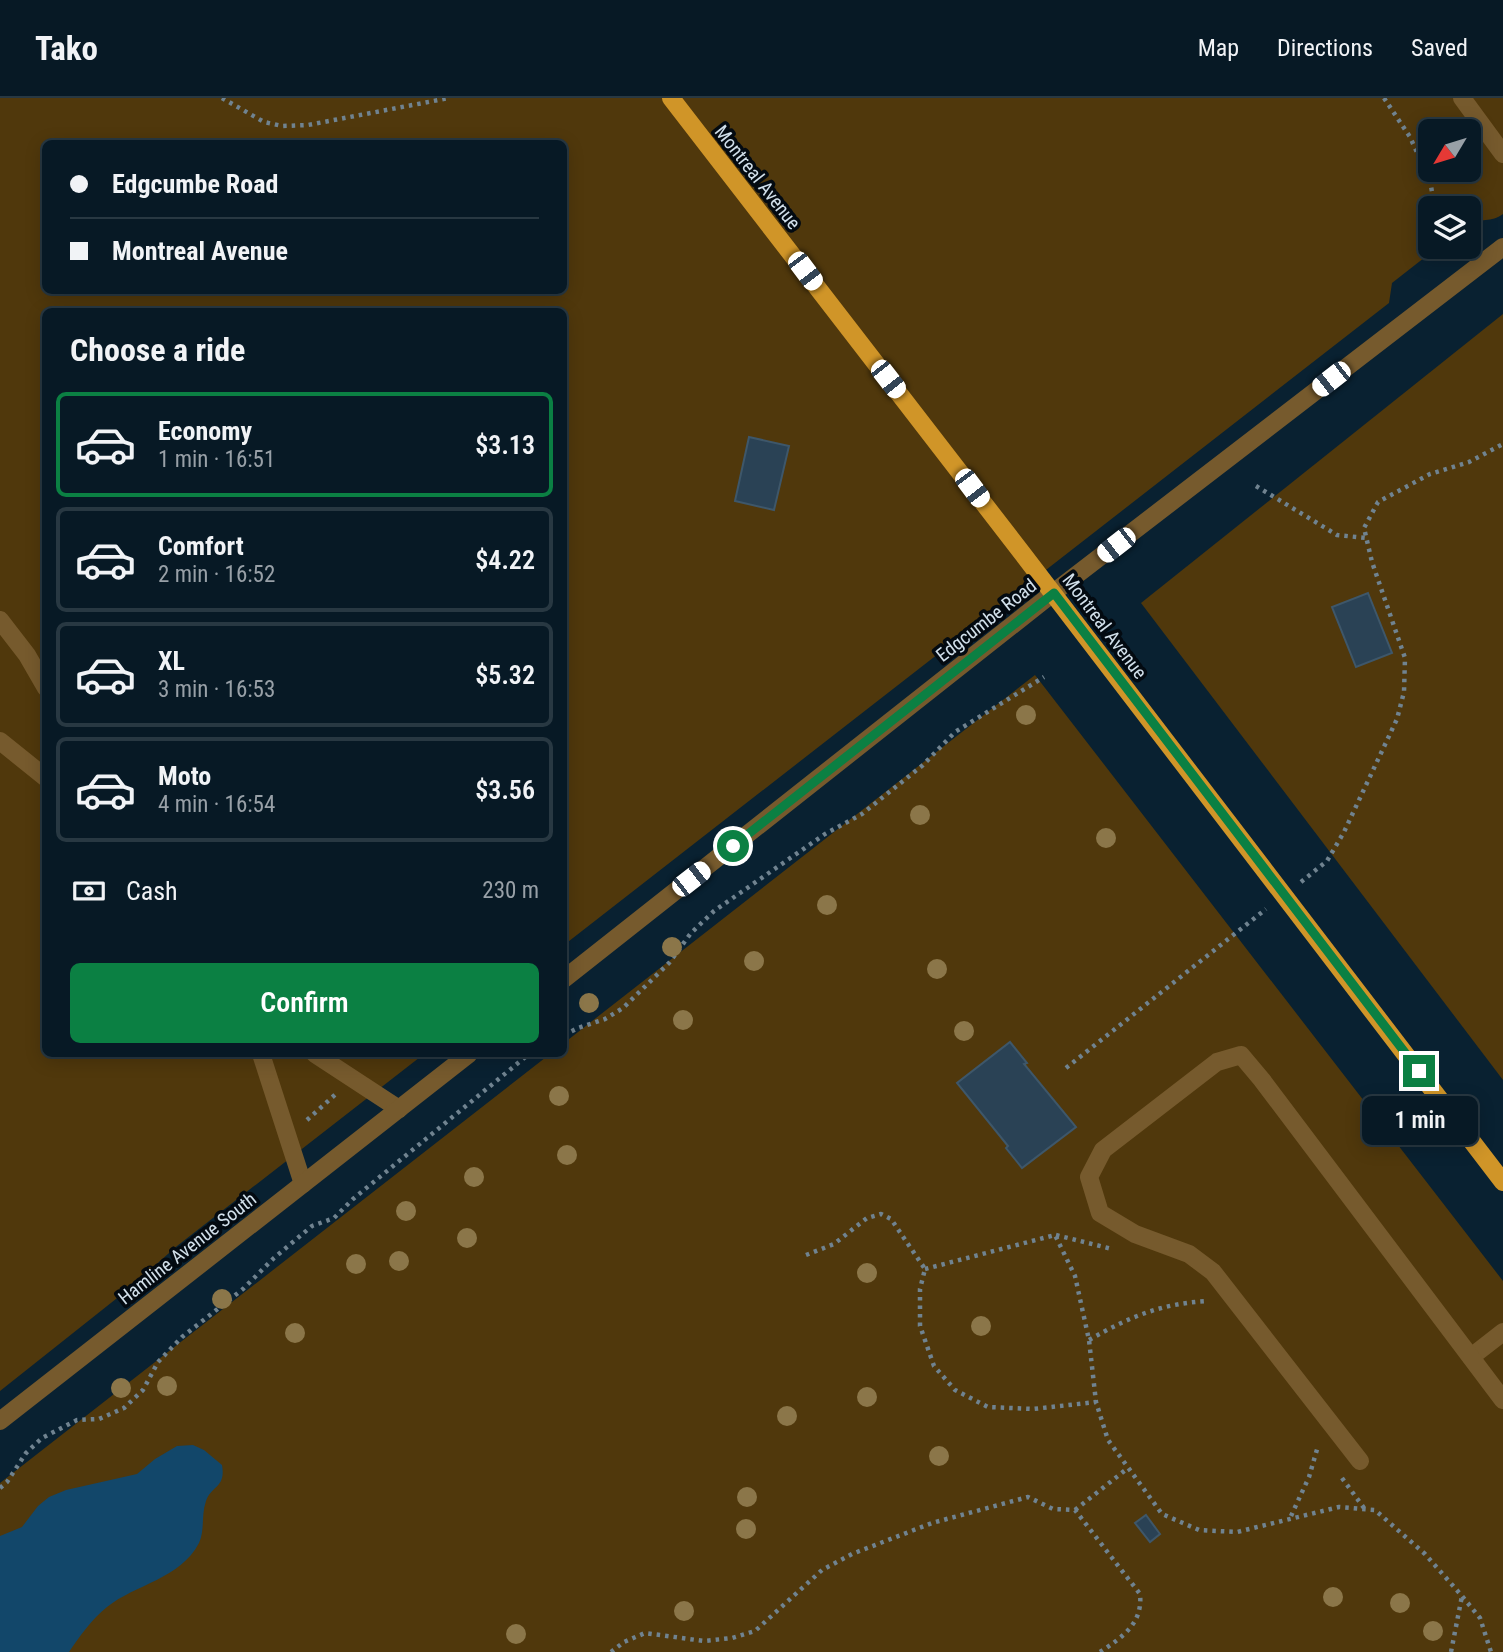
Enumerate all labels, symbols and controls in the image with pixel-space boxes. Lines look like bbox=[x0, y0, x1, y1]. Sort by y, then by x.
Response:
text: Tako bbox=[35, 29, 98, 68]
text: Map bbox=[1198, 34, 1239, 62]
text: Directions bbox=[1277, 34, 1373, 62]
text: Saved bbox=[1411, 34, 1468, 62]
north arrow bbox=[1418, 119, 1480, 182]
map controls bbox=[1418, 119, 1481, 259]
street label: Montreal Avenue bbox=[710, 121, 805, 234]
text: Edgcumbe Road bbox=[112, 169, 278, 199]
button: layers bbox=[1418, 196, 1481, 259]
text: Montreal Avenue bbox=[112, 236, 288, 266]
car bbox=[784, 248, 827, 294]
text: Choose a ride bbox=[70, 331, 245, 369]
car bbox=[867, 356, 910, 402]
car bbox=[1308, 358, 1355, 400]
icon: car bbox=[74, 413, 137, 476]
text: Economy bbox=[158, 416, 252, 446]
text: $3.13 bbox=[475, 430, 535, 460]
text: 1 min · 16:51 bbox=[158, 446, 275, 473]
car bbox=[951, 465, 994, 511]
car bbox=[1093, 524, 1140, 566]
icon: car bbox=[74, 528, 137, 591]
text: Comfort bbox=[158, 531, 244, 561]
text: $4.22 bbox=[475, 545, 535, 575]
text: 2 min · 16:52 bbox=[158, 561, 275, 588]
street label: Montreal Avenue bbox=[1058, 569, 1152, 684]
street label: Edgcumbe Road bbox=[932, 574, 1041, 667]
icon: car bbox=[74, 643, 137, 706]
text: XL bbox=[158, 646, 185, 676]
text: $5.32 bbox=[475, 660, 535, 690]
text: 3 min · 16:53 bbox=[158, 676, 275, 703]
icon: car bbox=[74, 758, 137, 821]
text: Moto bbox=[158, 761, 211, 791]
text: $3.56 bbox=[475, 775, 535, 805]
text: 4 min · 16:54 bbox=[158, 791, 275, 818]
route start bbox=[717, 830, 749, 862]
car bbox=[668, 858, 715, 900]
icon: cash bbox=[70, 872, 108, 910]
text: Cash bbox=[126, 876, 178, 906]
text: 230 m bbox=[482, 877, 539, 904]
button: Confirm bbox=[70, 963, 539, 1043]
route end bbox=[1403, 1055, 1435, 1087]
callout: 1 min bbox=[1361, 1096, 1477, 1144]
text: 1 min bbox=[1395, 1107, 1445, 1134]
street label: Hamline Avenue South bbox=[114, 1187, 261, 1309]

